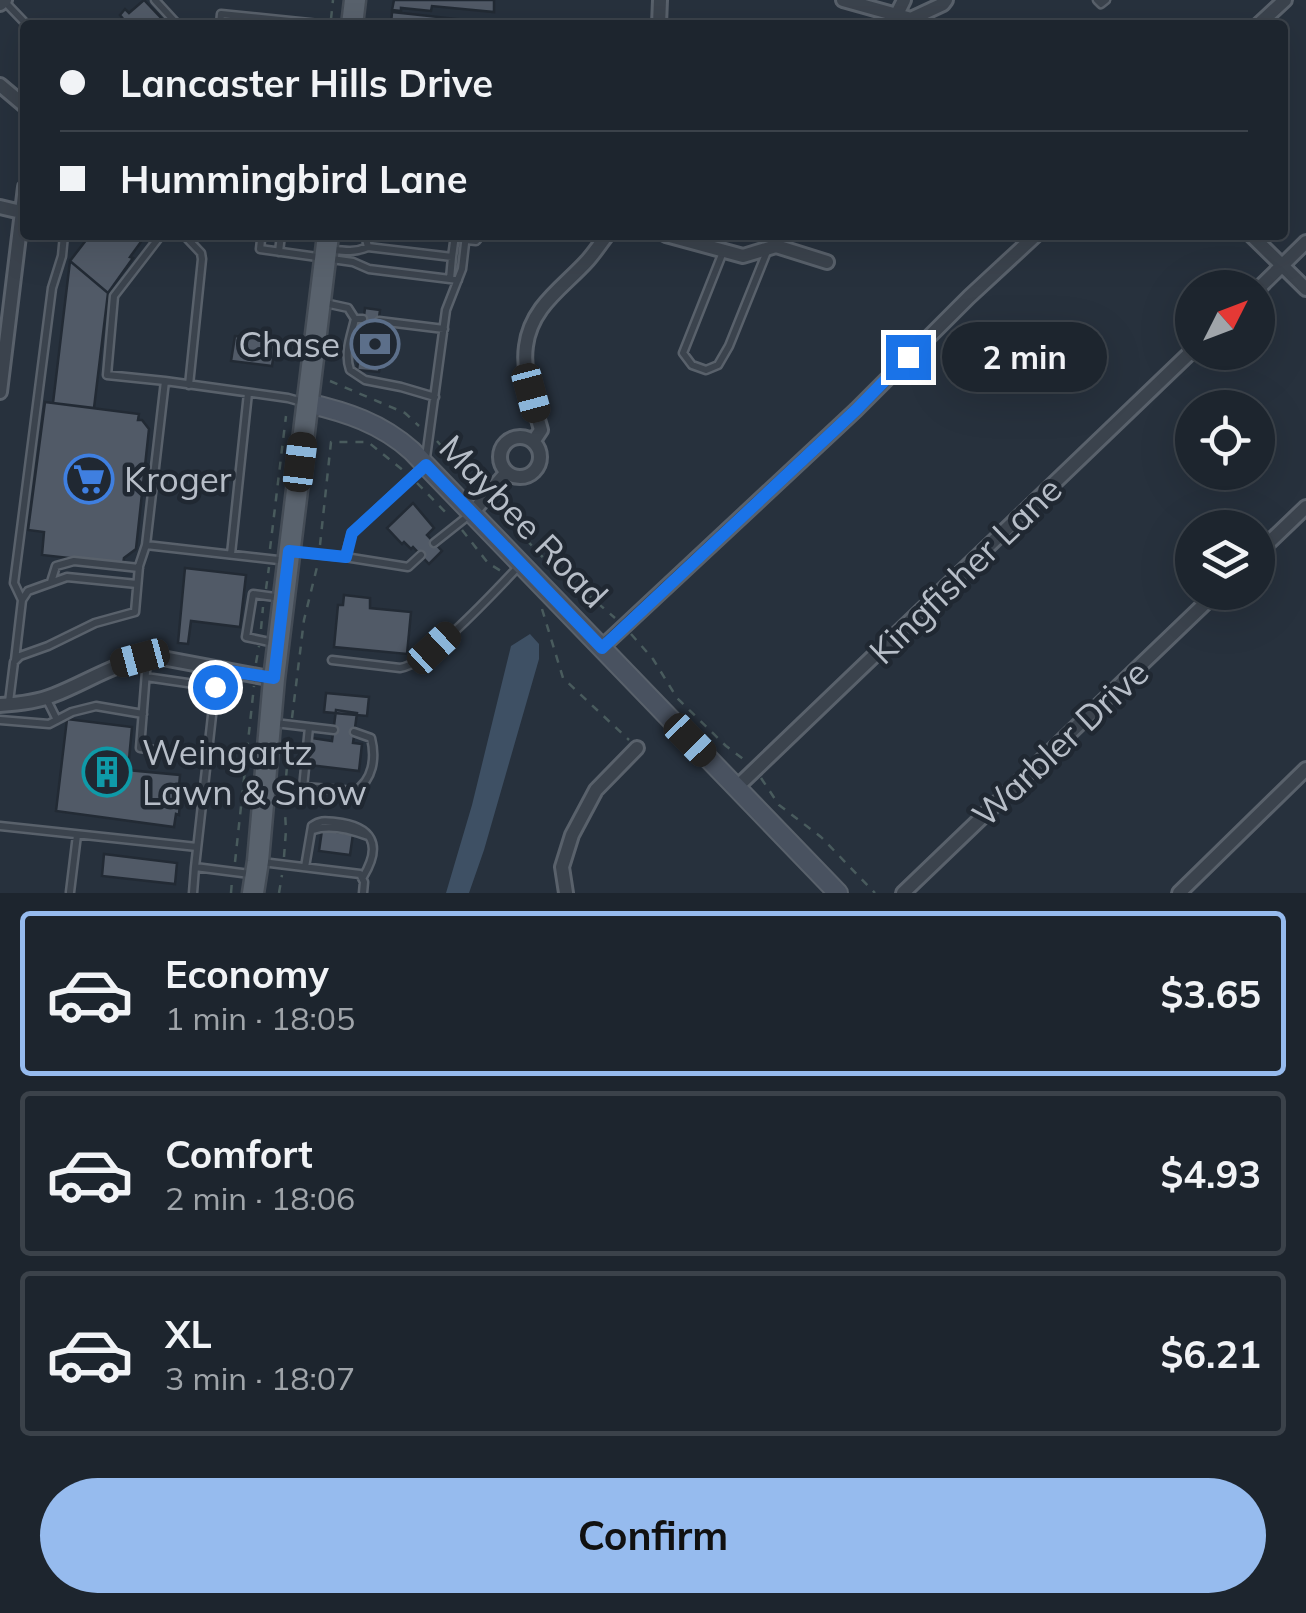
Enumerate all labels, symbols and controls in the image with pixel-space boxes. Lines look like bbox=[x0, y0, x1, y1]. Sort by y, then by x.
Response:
text: Lancaster Hills Drive bbox=[120, 59, 493, 107]
text: Hummingbird Lane bbox=[120, 155, 468, 203]
north arrow bbox=[1175, 270, 1275, 370]
map controls bbox=[1175, 270, 1275, 610]
bank icon: Chase bbox=[349, 318, 401, 370]
place label: Chase bbox=[238, 322, 340, 366]
callout: 2 min bbox=[943, 322, 1108, 392]
route end bbox=[886, 335, 931, 380]
text: 2 min bbox=[982, 337, 1067, 377]
car bbox=[509, 360, 553, 426]
button: locate bbox=[1175, 390, 1275, 490]
street label: Maybee Road bbox=[431, 425, 617, 617]
car bbox=[281, 430, 319, 494]
supermarket icon: Kroger bbox=[63, 453, 115, 505]
place label: Kroger bbox=[124, 457, 232, 501]
street label: Kingfisher Lane bbox=[860, 467, 1070, 673]
button: layers bbox=[1175, 510, 1275, 610]
car bbox=[402, 617, 466, 679]
car bbox=[107, 636, 173, 680]
street label: Warbler Drive bbox=[963, 650, 1157, 836]
route start bbox=[193, 665, 238, 710]
car bbox=[658, 708, 722, 772]
place label: Weingartz Lawn & Snow bbox=[142, 730, 367, 814]
building icon: Weingartz Lawn & Snow bbox=[81, 746, 133, 798]
icon: car bbox=[45, 949, 135, 1039]
text: Economy bbox=[165, 950, 329, 998]
text: $3.65 bbox=[1160, 970, 1261, 1018]
text: 1 min · 18:05 bbox=[165, 998, 355, 1038]
icon: car bbox=[45, 1129, 135, 1219]
text: Comfort bbox=[165, 1130, 313, 1178]
text: $4.93 bbox=[1160, 1150, 1261, 1198]
text: 2 min · 18:06 bbox=[165, 1178, 355, 1218]
icon: car bbox=[45, 1309, 135, 1399]
text: XL bbox=[165, 1310, 212, 1358]
text: $6.21 bbox=[1160, 1330, 1261, 1378]
text: 3 min · 18:07 bbox=[165, 1358, 355, 1398]
button: Confirm bbox=[40, 1478, 1266, 1593]

